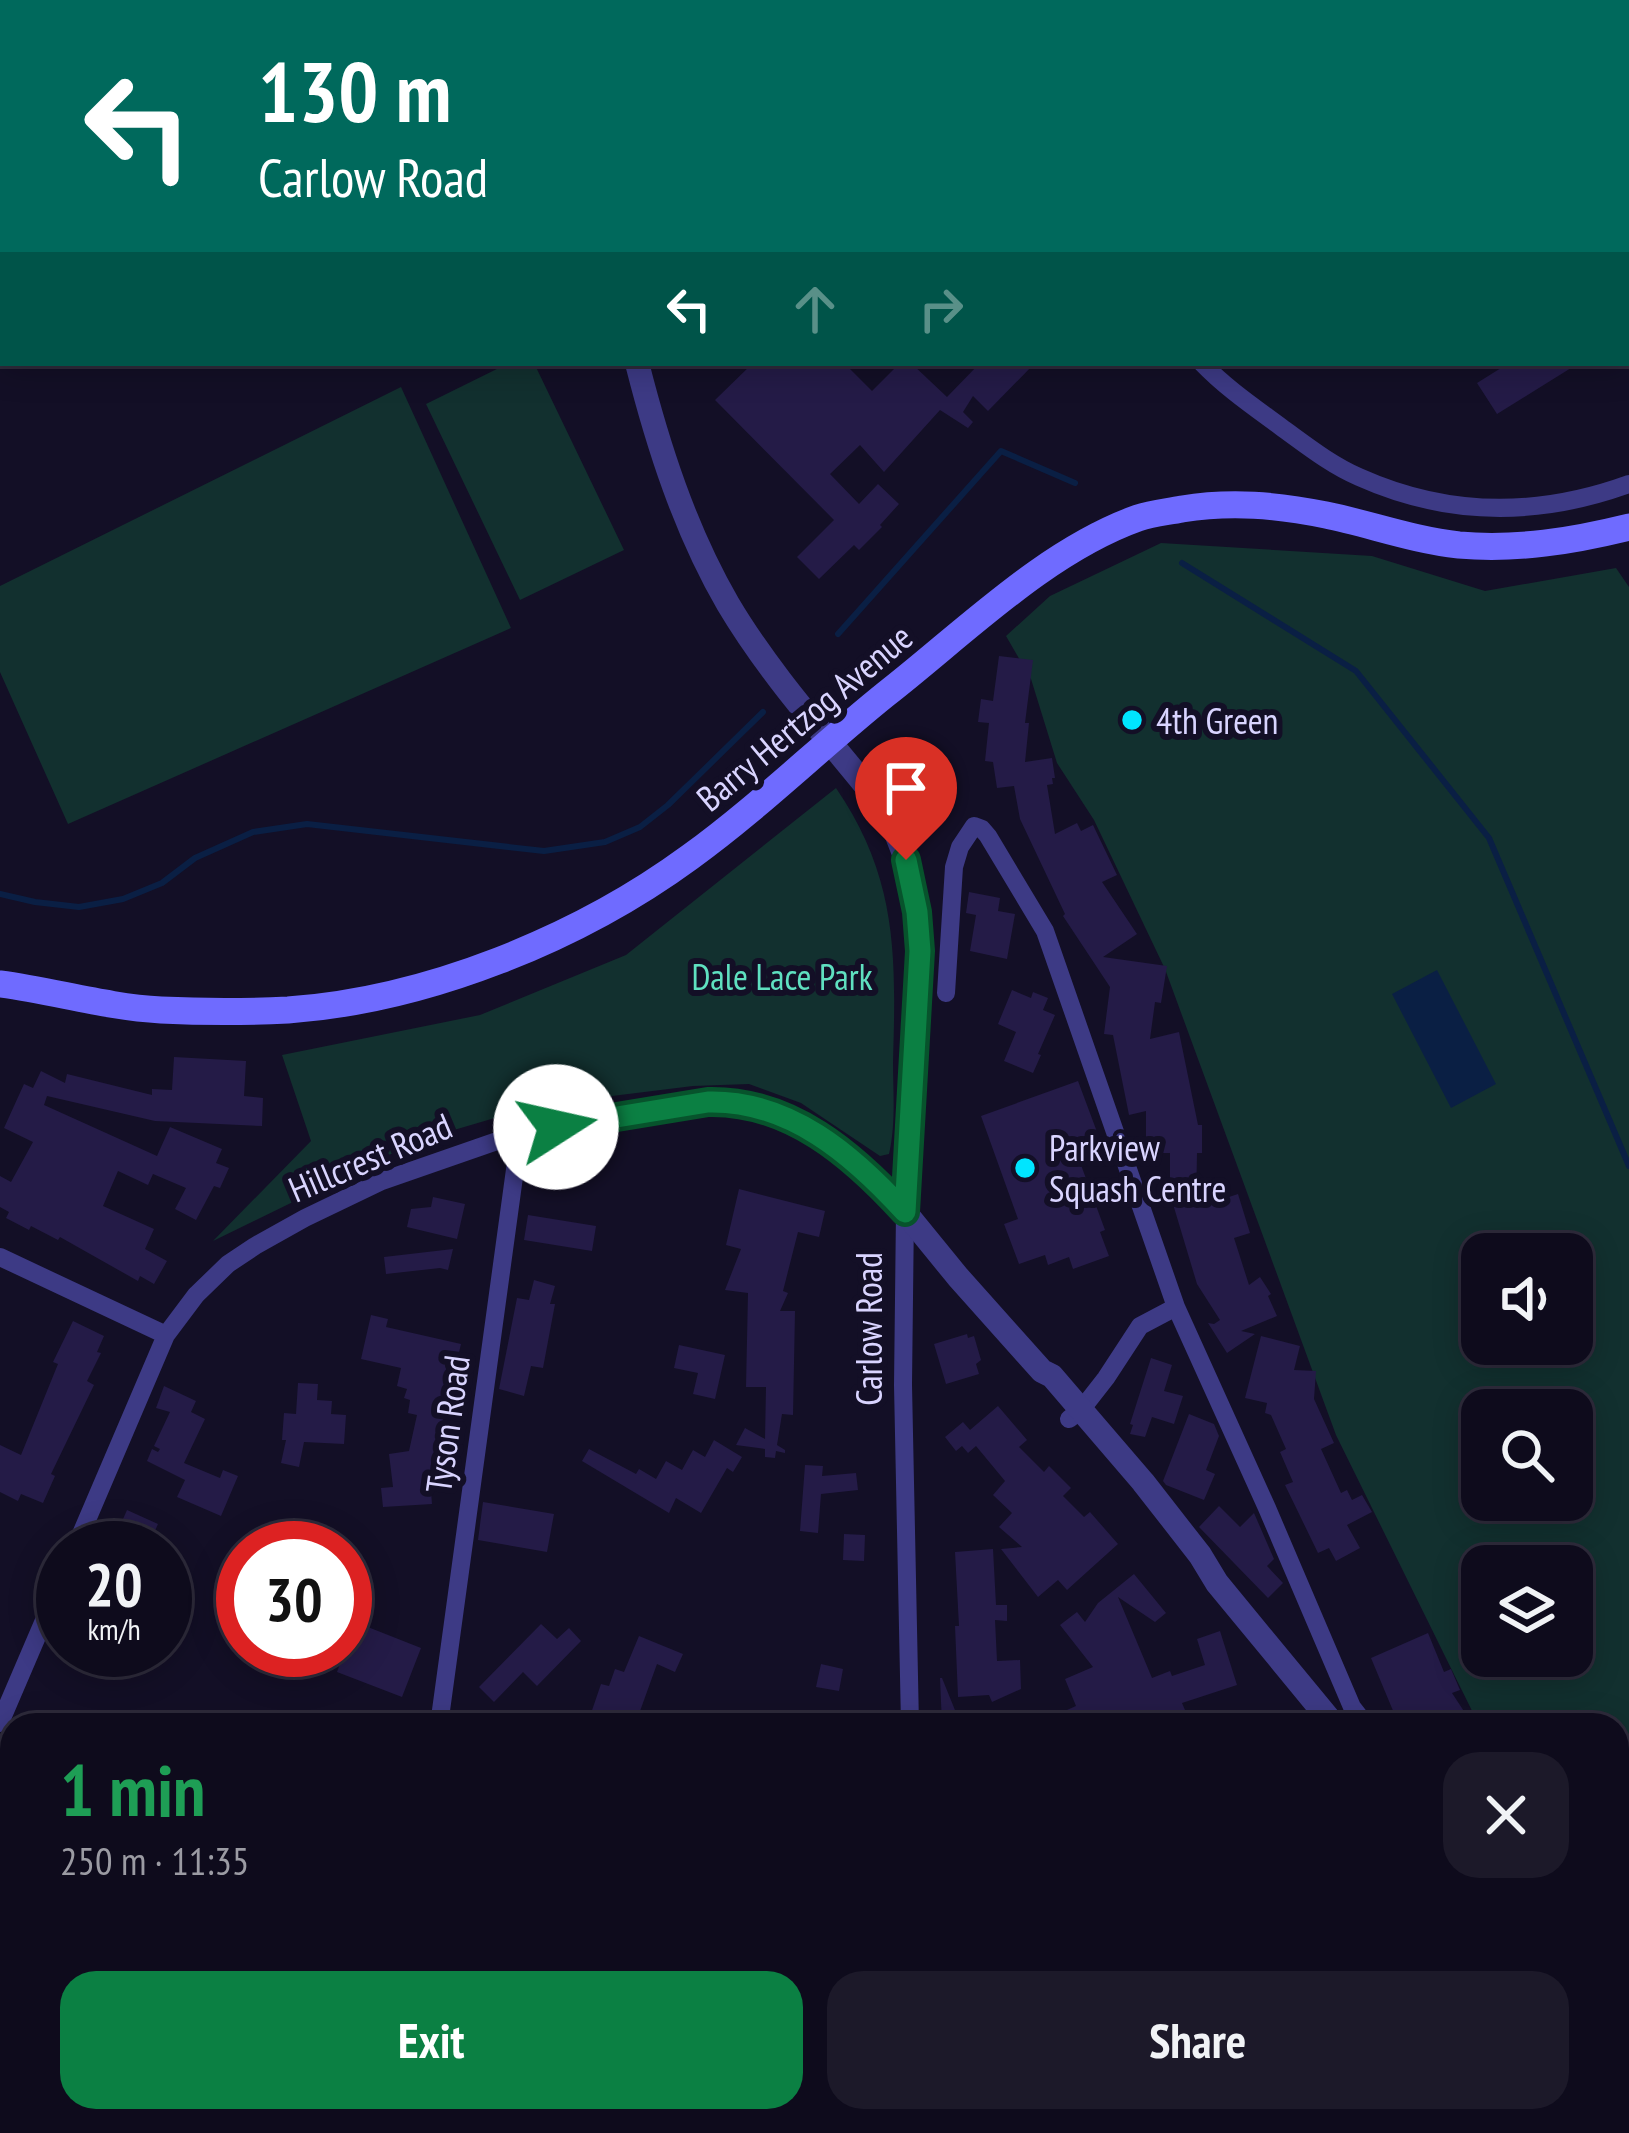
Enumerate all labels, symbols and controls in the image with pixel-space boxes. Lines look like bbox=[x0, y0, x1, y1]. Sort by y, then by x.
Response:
text: 130 m bbox=[258, 36, 451, 145]
icon: left bbox=[60, 48, 216, 204]
text: Carlow Road bbox=[258, 142, 488, 212]
icon: left bbox=[656, 276, 722, 342]
icon: ahead bbox=[782, 276, 848, 342]
icon: right bbox=[908, 276, 974, 342]
street label: Barry Hertzog Avenue bbox=[686, 613, 922, 821]
place label: 4th Green bbox=[1156, 697, 1278, 744]
marker: 4th Green bbox=[1119, 707, 1145, 733]
pin bbox=[855, 737, 957, 860]
icon: arrive bbox=[873, 755, 939, 821]
park label: Dale Lace Park bbox=[691, 953, 873, 1000]
position arrow bbox=[493, 1064, 619, 1190]
street label: Hillcrest Road bbox=[281, 1102, 459, 1212]
place label: Parkview Squash Centre bbox=[1049, 1124, 1226, 1212]
marker: Parkview Squash Centre bbox=[1012, 1155, 1038, 1181]
map controls bbox=[1461, 1233, 1593, 1677]
button: sound bbox=[1461, 1233, 1593, 1365]
street label: Carlow Road bbox=[845, 1252, 892, 1406]
street label: Tyson Road bbox=[414, 1352, 480, 1496]
button: search bbox=[1461, 1389, 1593, 1521]
speed limit sign: 30 bbox=[216, 1521, 372, 1677]
text: 20 bbox=[85, 1545, 143, 1623]
button: layers bbox=[1461, 1545, 1593, 1677]
text: km/h bbox=[87, 1609, 141, 1648]
text: 1 min bbox=[60, 1743, 205, 1836]
button: close bbox=[1443, 1752, 1569, 1878]
text: 250 m · 11:35 bbox=[60, 1835, 249, 1886]
button: Exit bbox=[60, 1971, 803, 2109]
button: Share bbox=[827, 1971, 1569, 2109]

